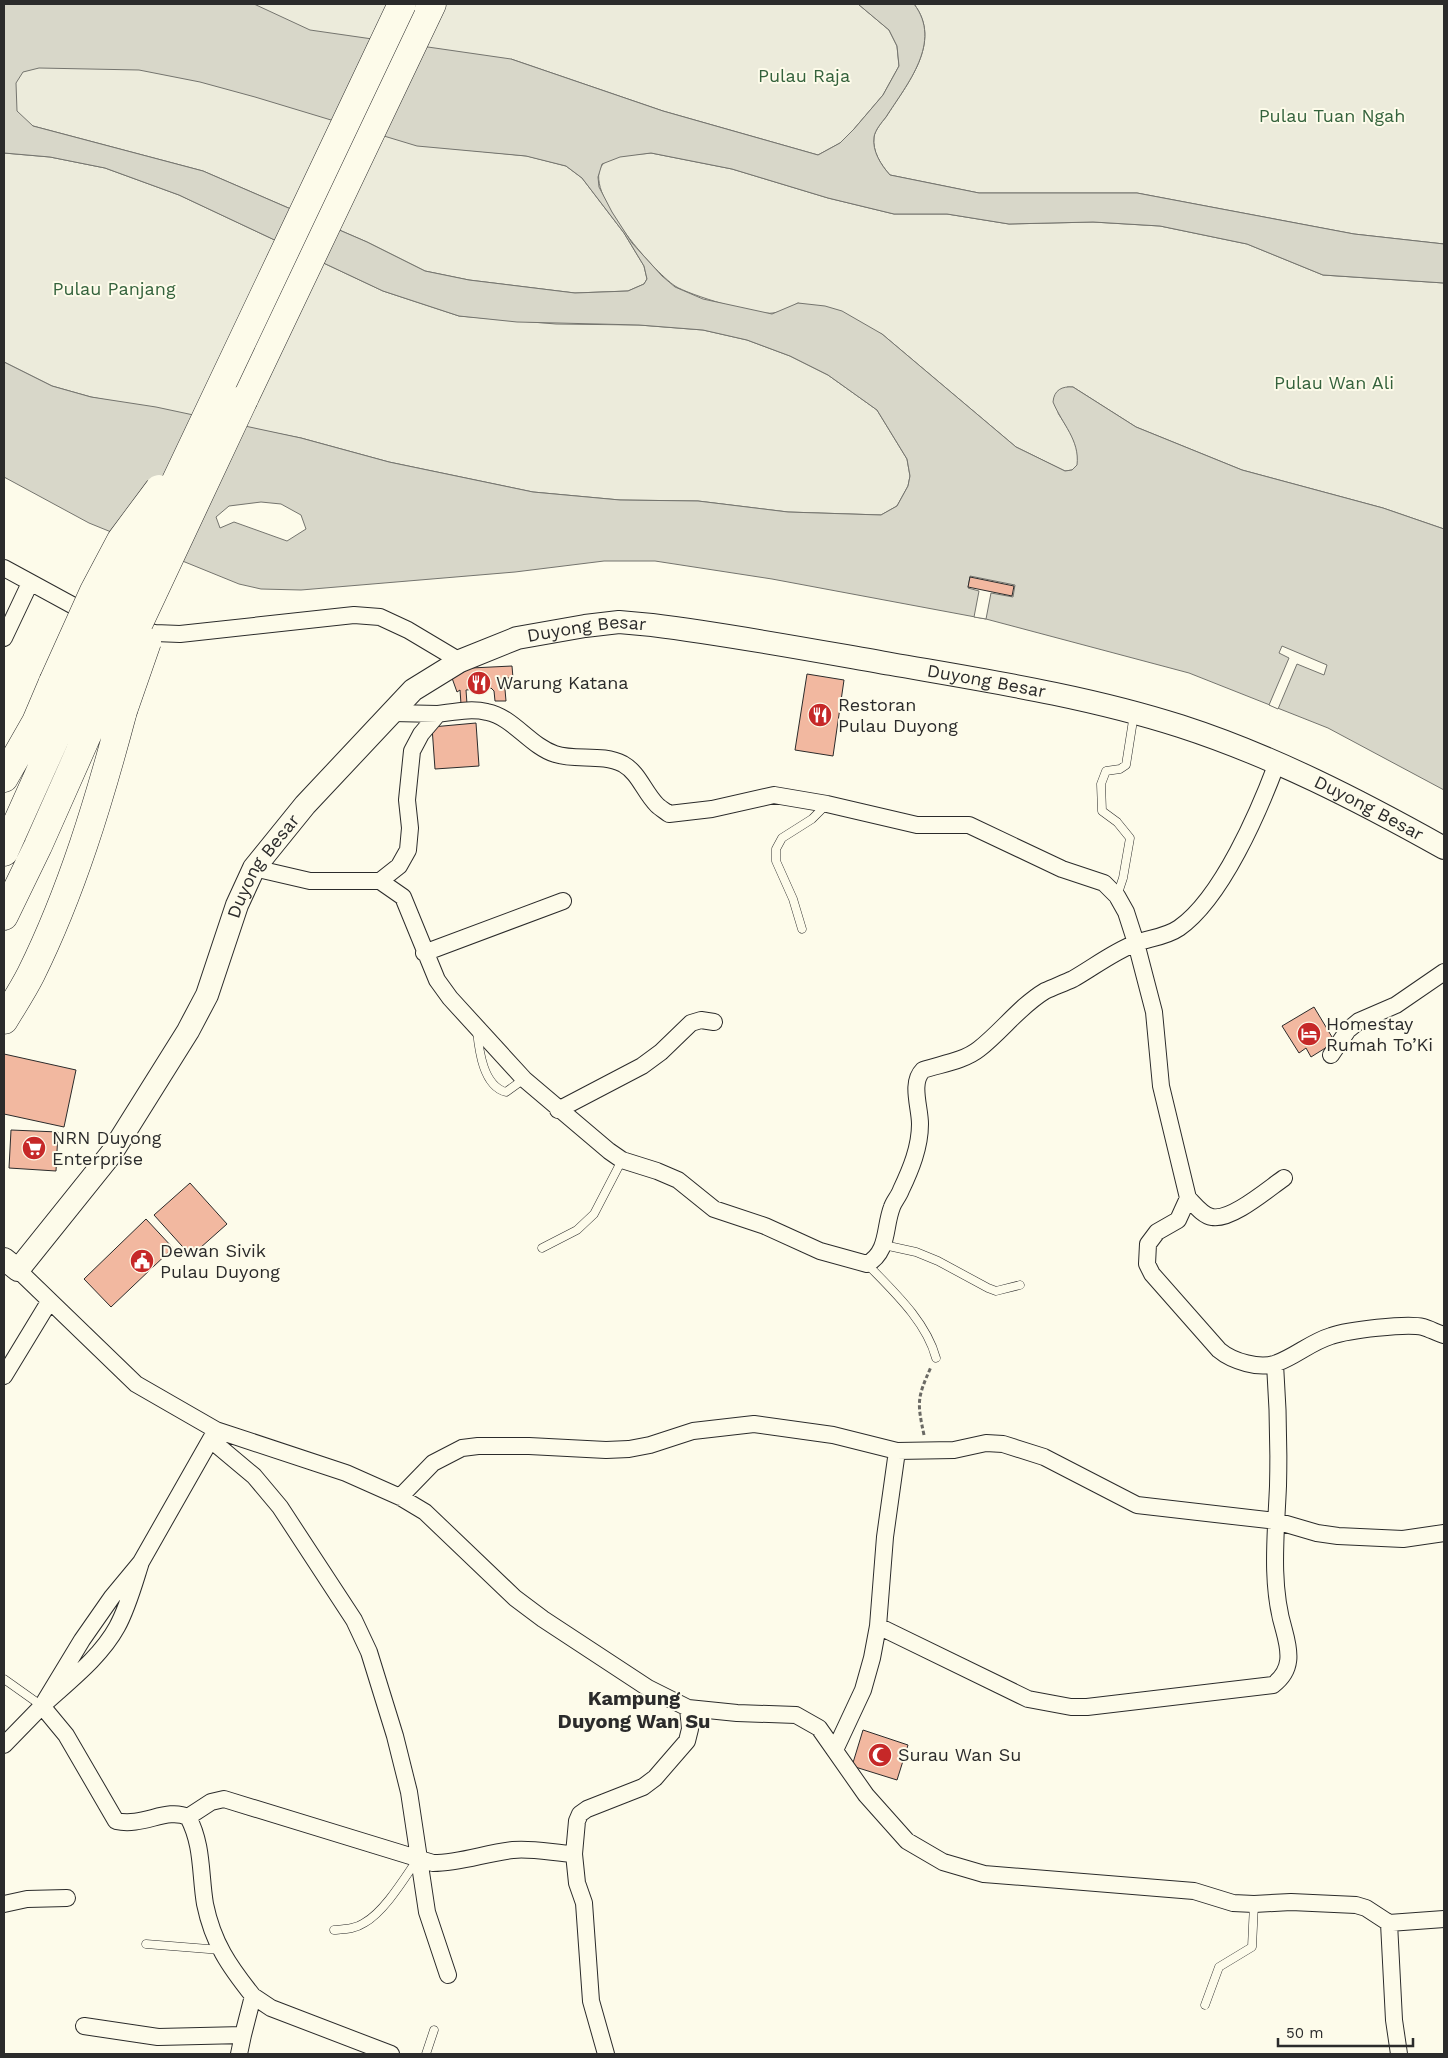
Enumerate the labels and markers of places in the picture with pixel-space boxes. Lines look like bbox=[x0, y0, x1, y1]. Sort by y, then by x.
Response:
restaurant icon: Warung Katana bbox=[466, 670, 492, 696]
place label: Warung Katana bbox=[496, 672, 629, 693]
place label: Restoran Pulau Duyong bbox=[838, 694, 958, 736]
restaurant icon: Restoran Pulau Duyong bbox=[807, 702, 833, 728]
place label: Homestay Rumah To’Ki bbox=[1326, 1013, 1433, 1055]
hotel icon: Homestay Rumah To’Ki bbox=[1296, 1021, 1322, 1047]
place label: NRN Duyong Enterprise bbox=[52, 1127, 162, 1169]
supermarket icon: NRN Duyong Enterprise bbox=[21, 1135, 47, 1161]
place label: Dewan Sivik Pulau Duyong bbox=[160, 1240, 280, 1282]
public building icon: Dewan Sivik Pulau Duyong bbox=[129, 1248, 155, 1274]
mosque icon: Surau Wan Su bbox=[867, 1742, 893, 1768]
place label: Surau Wan Su bbox=[898, 1744, 1021, 1765]

